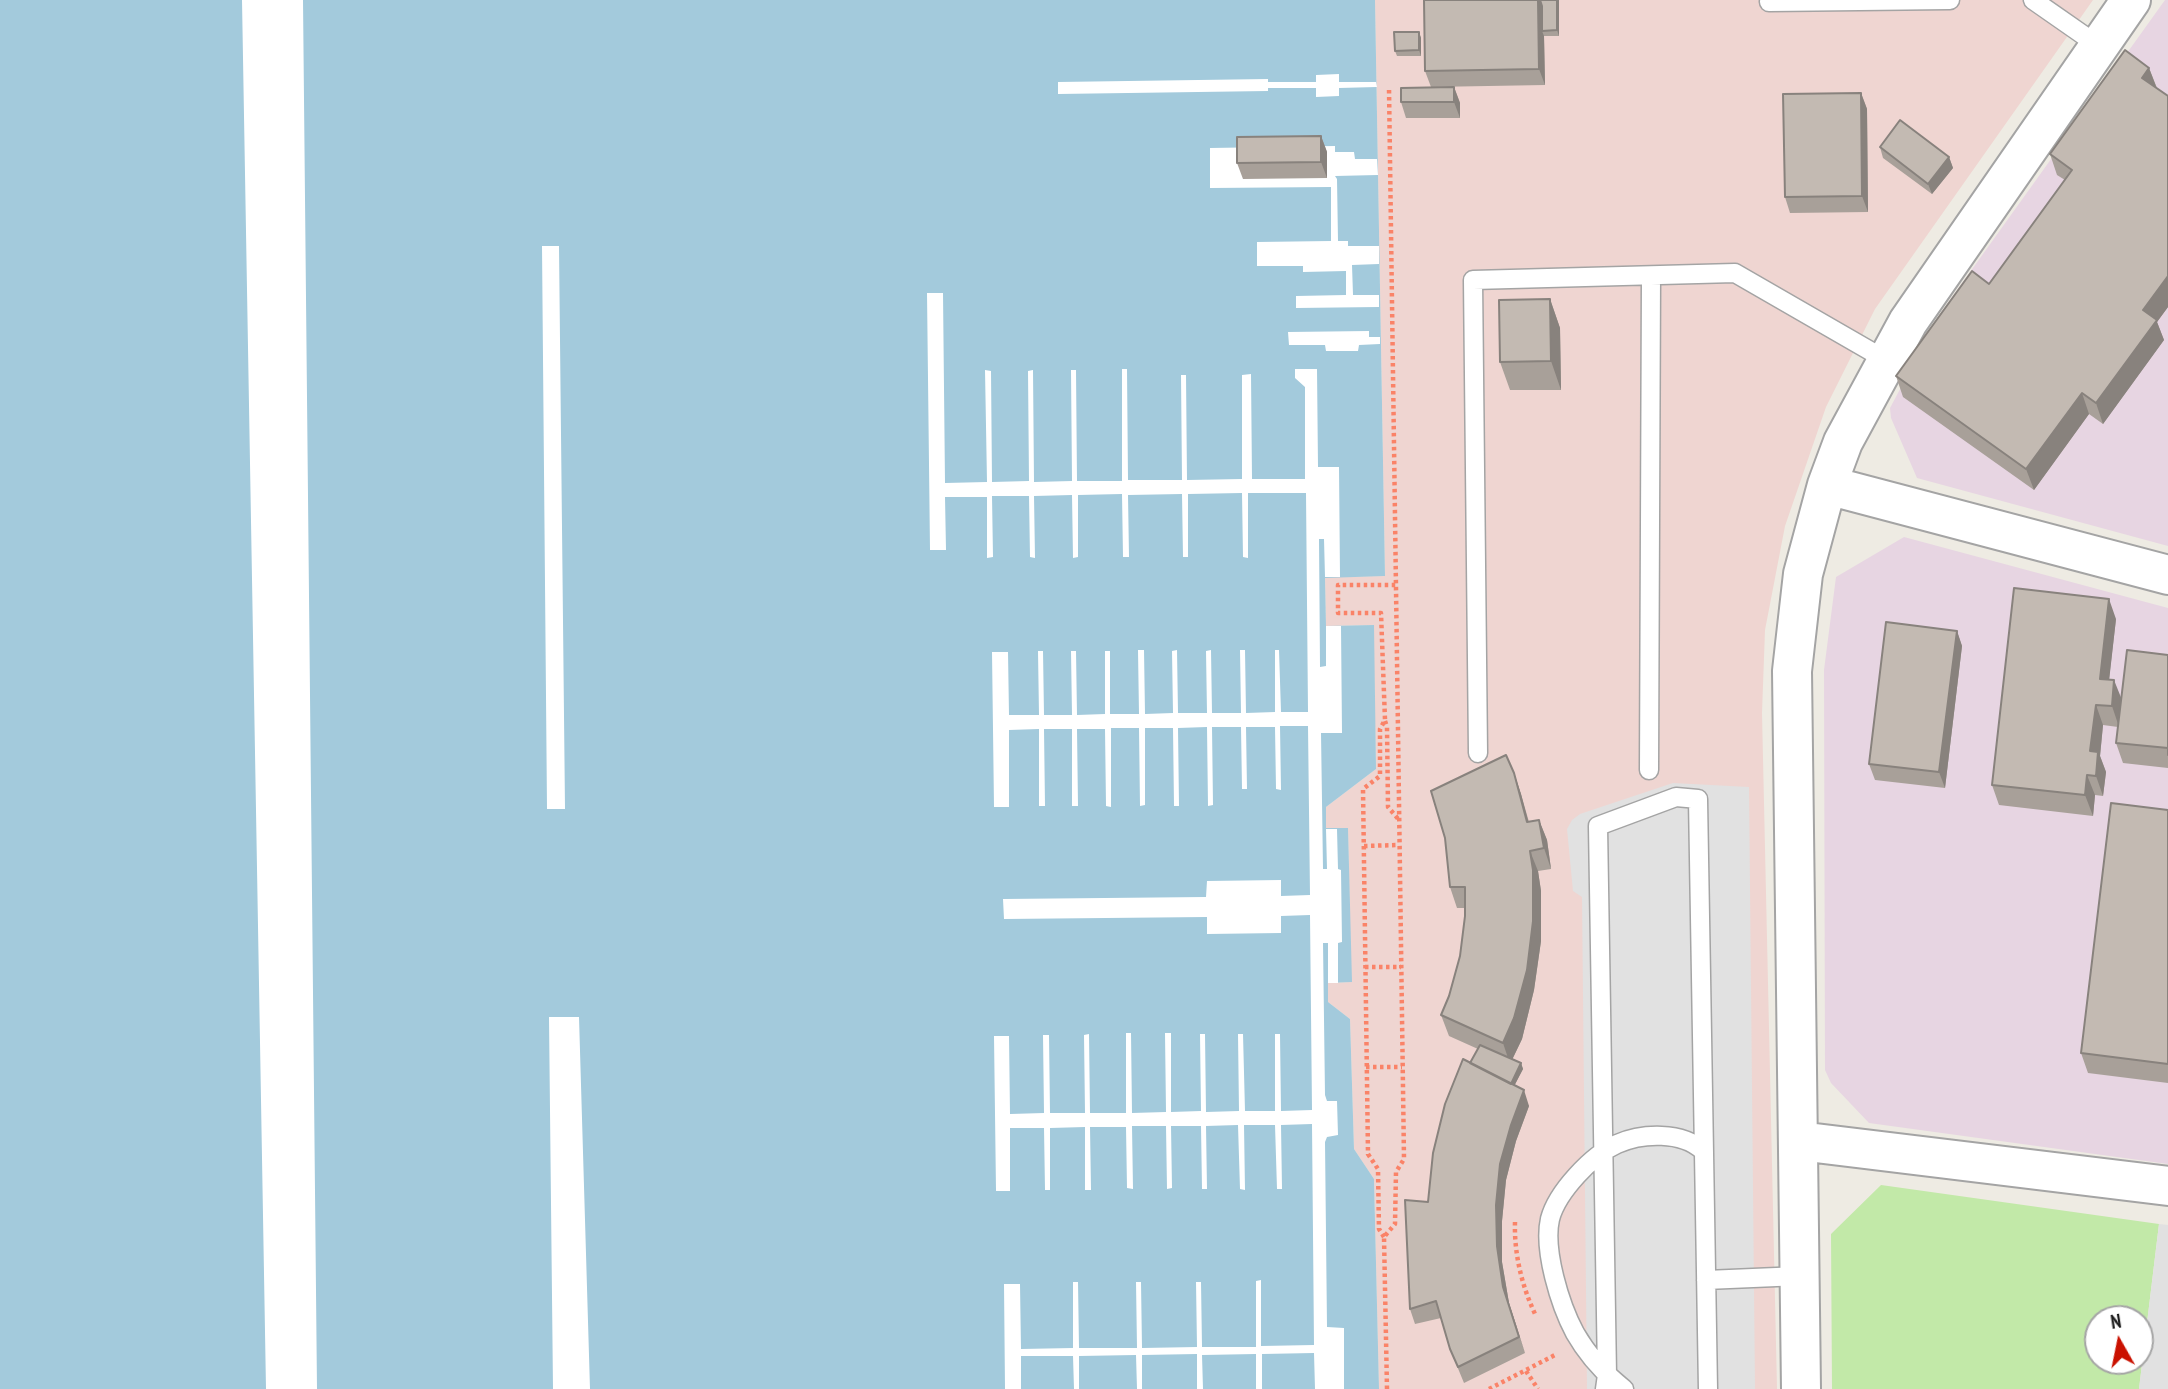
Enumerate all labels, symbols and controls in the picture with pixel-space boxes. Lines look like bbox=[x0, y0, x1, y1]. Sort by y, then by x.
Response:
north arrow bbox=[2084, 1305, 2154, 1375]
text: N bbox=[2109, 1309, 2123, 1334]

